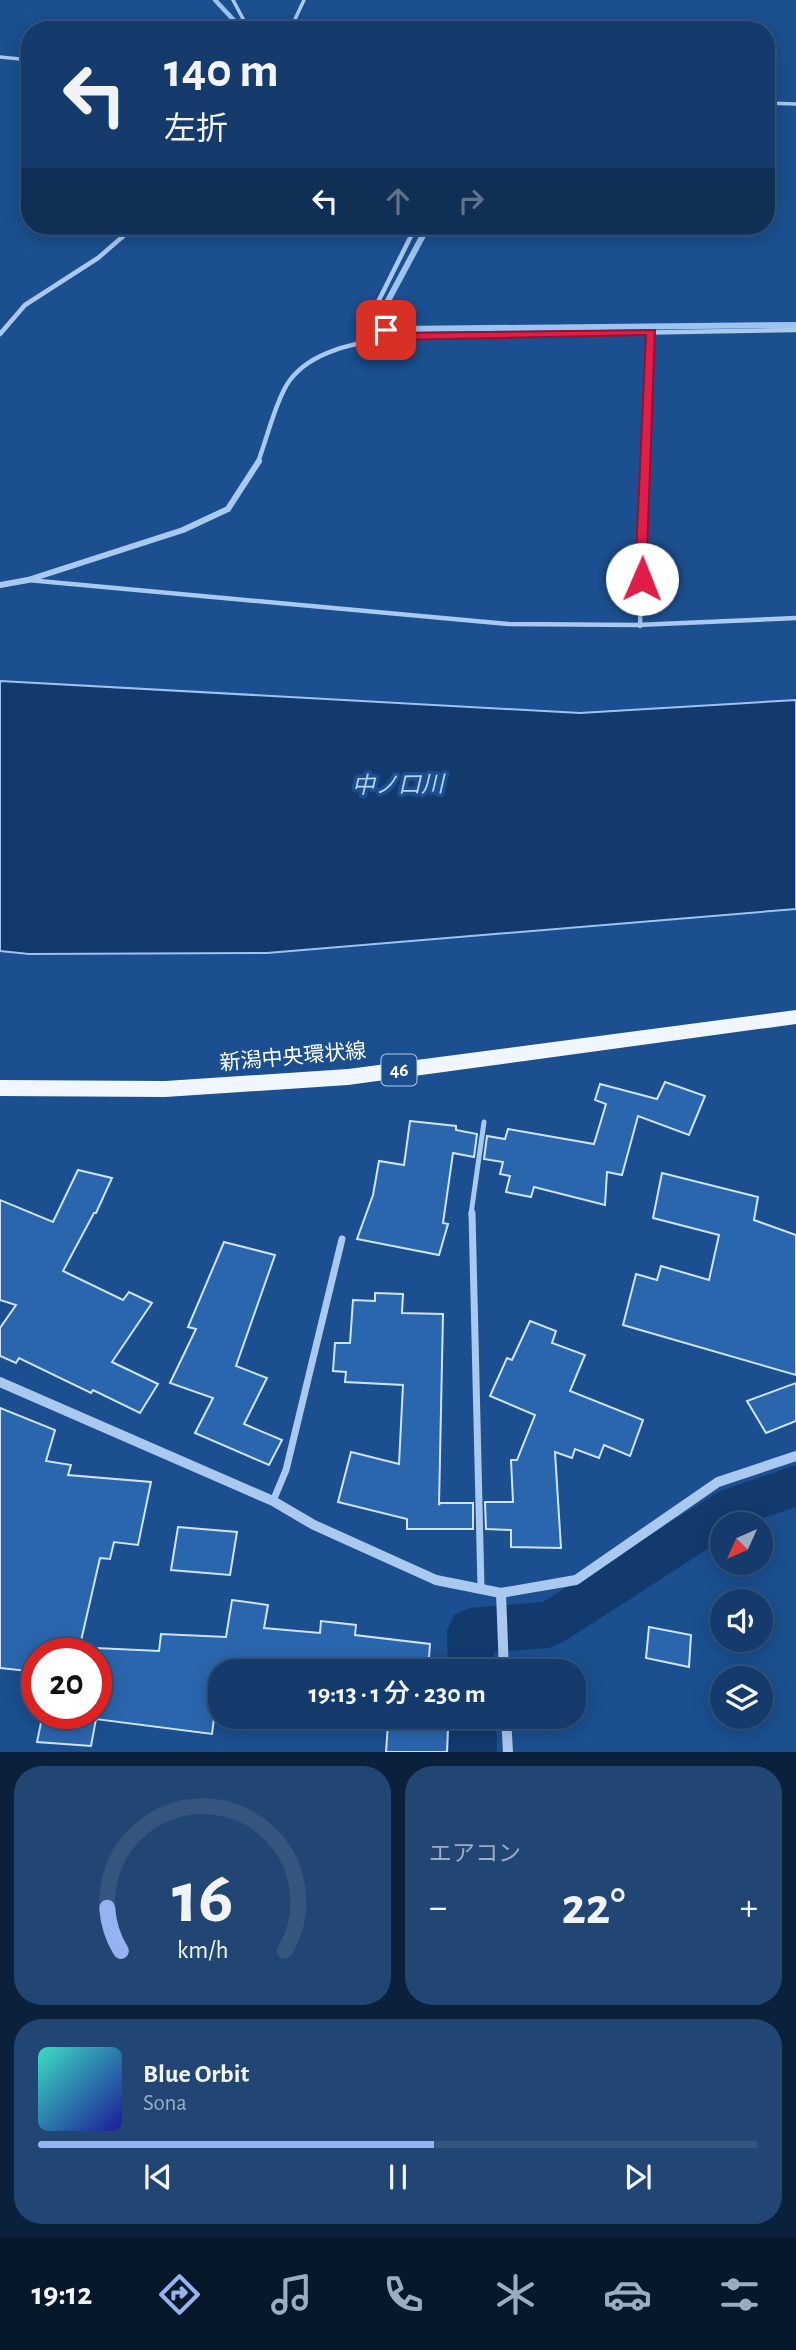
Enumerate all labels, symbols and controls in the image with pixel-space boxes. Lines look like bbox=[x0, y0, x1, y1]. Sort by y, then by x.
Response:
text: 140 m bbox=[164, 47, 279, 96]
icon: left bbox=[49, 49, 140, 140]
text: 左折 bbox=[164, 113, 228, 145]
icon: left bbox=[306, 182, 344, 220]
icon: ahead bbox=[379, 182, 417, 220]
icon: right bbox=[452, 182, 490, 220]
pin bbox=[356, 300, 416, 360]
icon: arrive bbox=[367, 311, 405, 349]
position arrow bbox=[605, 542, 679, 616]
water label: 中ノ口川 bbox=[352, 772, 447, 798]
street label: 新潟中央環状線 bbox=[219, 1039, 367, 1074]
road number: 46 bbox=[382, 1054, 416, 1086]
north arrow bbox=[710, 1512, 774, 1575]
map controls bbox=[710, 1512, 773, 1729]
button: sound bbox=[710, 1589, 773, 1652]
speed limit sign: 20 bbox=[21, 1638, 112, 1729]
button: layers bbox=[710, 1666, 773, 1729]
text: 19:13 · 1 分 · 230 m bbox=[308, 1681, 486, 1707]
text: エアコン bbox=[429, 1843, 521, 1866]
text: 16 bbox=[172, 1864, 233, 1937]
text: 22° bbox=[561, 1881, 626, 1933]
text: − bbox=[429, 1889, 447, 1927]
text: + bbox=[740, 1889, 758, 1927]
text: km/h bbox=[177, 1938, 228, 1963]
text: Blue Orbit bbox=[143, 2061, 249, 2087]
text: Sona bbox=[143, 2092, 187, 2115]
icon: previous bbox=[139, 2158, 177, 2196]
icon: pause bbox=[379, 2158, 417, 2196]
icon: next bbox=[619, 2158, 657, 2196]
icon: directions bbox=[155, 2270, 204, 2319]
icon: music bbox=[267, 2270, 316, 2319]
icon: phone bbox=[379, 2270, 428, 2319]
icon: climate bbox=[491, 2270, 540, 2319]
icon: car bbox=[603, 2270, 652, 2319]
icon: filters bbox=[715, 2270, 764, 2319]
text: 19:12 bbox=[32, 2278, 92, 2310]

